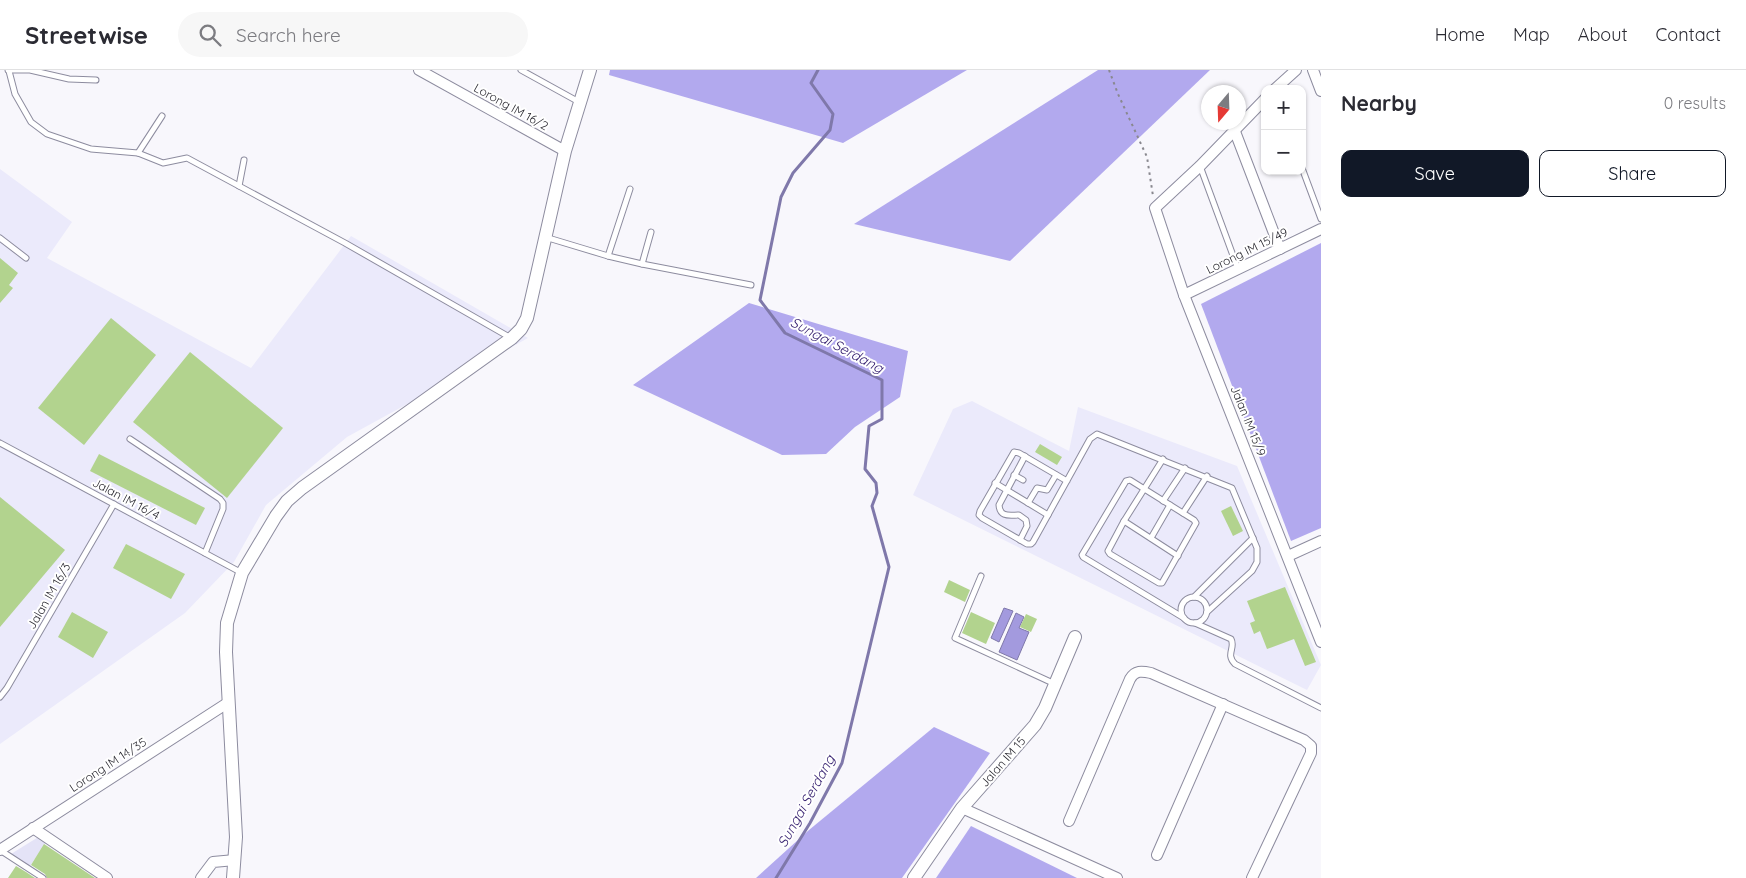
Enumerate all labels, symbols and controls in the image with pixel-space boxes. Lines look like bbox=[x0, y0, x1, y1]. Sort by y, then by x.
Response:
search box bbox=[178, 12, 528, 57]
text: Streetwise bbox=[25, 20, 148, 50]
icon: search bbox=[196, 21, 224, 49]
text: Search here bbox=[236, 23, 341, 47]
text: Home bbox=[1435, 23, 1485, 46]
text: Map bbox=[1513, 23, 1550, 46]
text: About bbox=[1578, 23, 1628, 46]
text: Contact bbox=[1656, 23, 1721, 46]
street label: Lorong IM 16/2 bbox=[471, 80, 551, 133]
north arrow bbox=[1201, 85, 1246, 130]
map controls bbox=[1261, 85, 1306, 175]
button: + bbox=[1261, 85, 1306, 130]
text: Nearby bbox=[1341, 90, 1417, 116]
text: 0 results bbox=[1664, 93, 1726, 113]
button: − bbox=[1261, 130, 1306, 175]
button: Save bbox=[1341, 150, 1529, 197]
button: Share bbox=[1539, 150, 1726, 197]
street label: Lorong IM 15/49 bbox=[1203, 224, 1290, 277]
water label: Sungai Serdang bbox=[787, 313, 888, 378]
street label: Jalan IM 15/9 bbox=[1228, 383, 1269, 458]
street label: Jalan IM 16/4 bbox=[90, 475, 162, 523]
street label: Jalan IM 16/3 bbox=[24, 560, 74, 632]
street label: Lorong IM 14/35 bbox=[66, 734, 149, 795]
street label: Jalan IM 15 bbox=[977, 734, 1028, 790]
water label: Sungai Serdang bbox=[773, 751, 839, 850]

